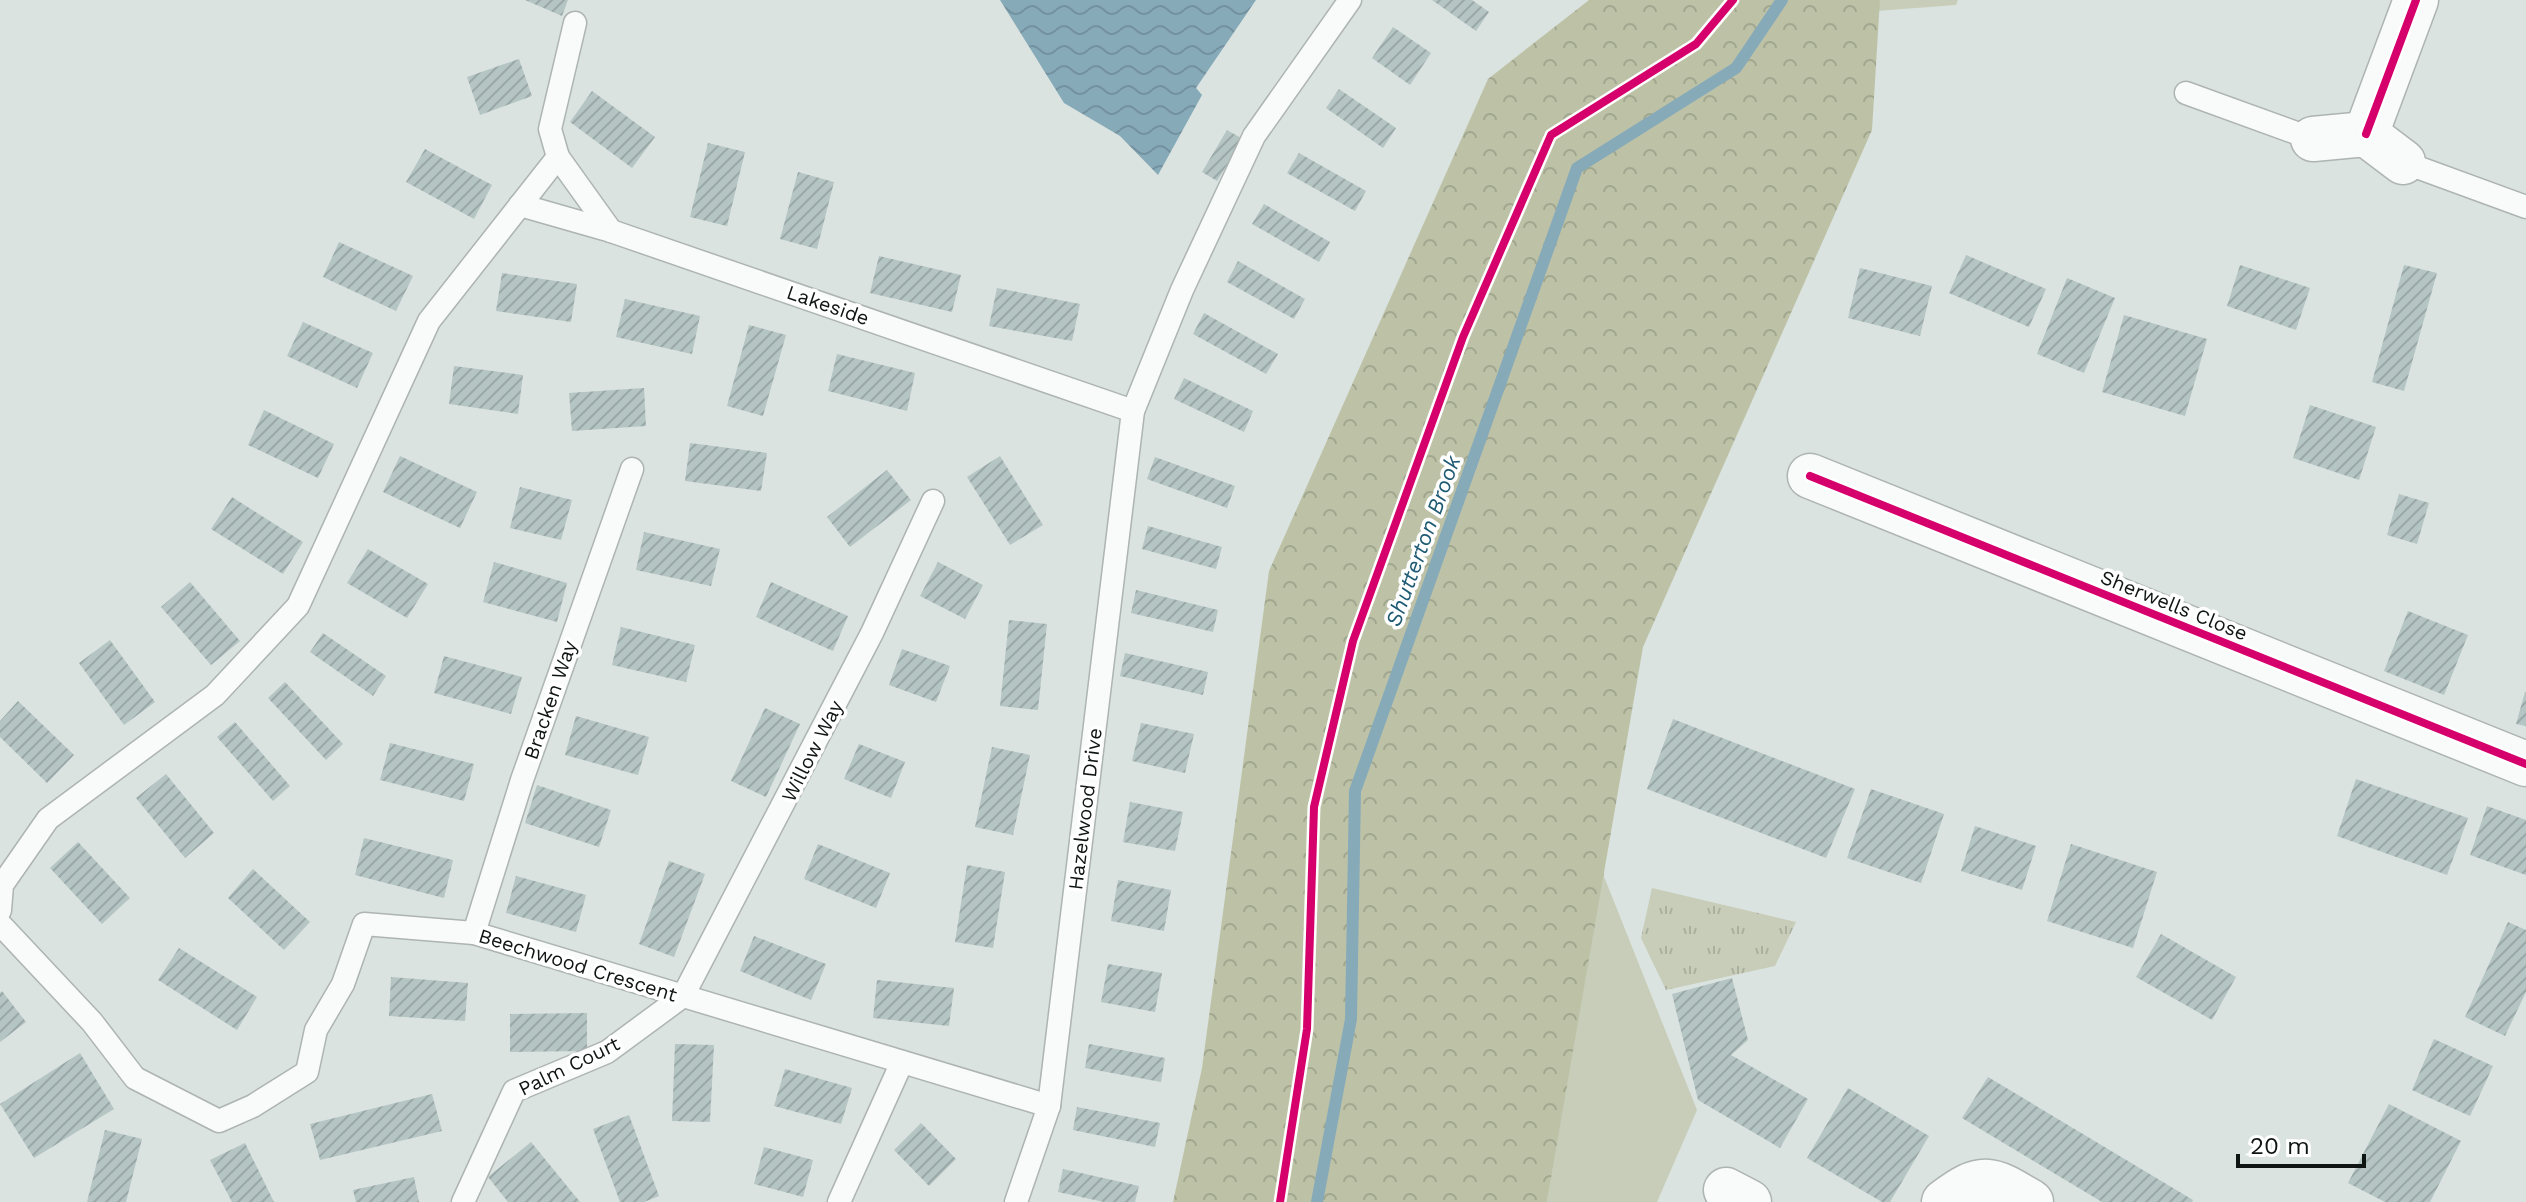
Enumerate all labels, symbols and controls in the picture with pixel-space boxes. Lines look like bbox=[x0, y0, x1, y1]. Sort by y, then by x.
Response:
street label: Lakeside bbox=[784, 280, 872, 330]
water label: Shutterton Brook bbox=[1380, 451, 1466, 630]
street label: Sherwells Close bbox=[2097, 565, 2251, 645]
street label: Bracken Way bbox=[518, 637, 582, 763]
street label: Willow Way bbox=[776, 696, 848, 806]
street label: Hazelwood Drive bbox=[1063, 727, 1107, 891]
street label: Beechwood Crescent bbox=[476, 923, 681, 1007]
street label: Palm Court bbox=[515, 1031, 624, 1101]
scale bar bbox=[2238, 1118, 2364, 1168]
text: 20 m bbox=[2250, 1132, 2310, 1160]

